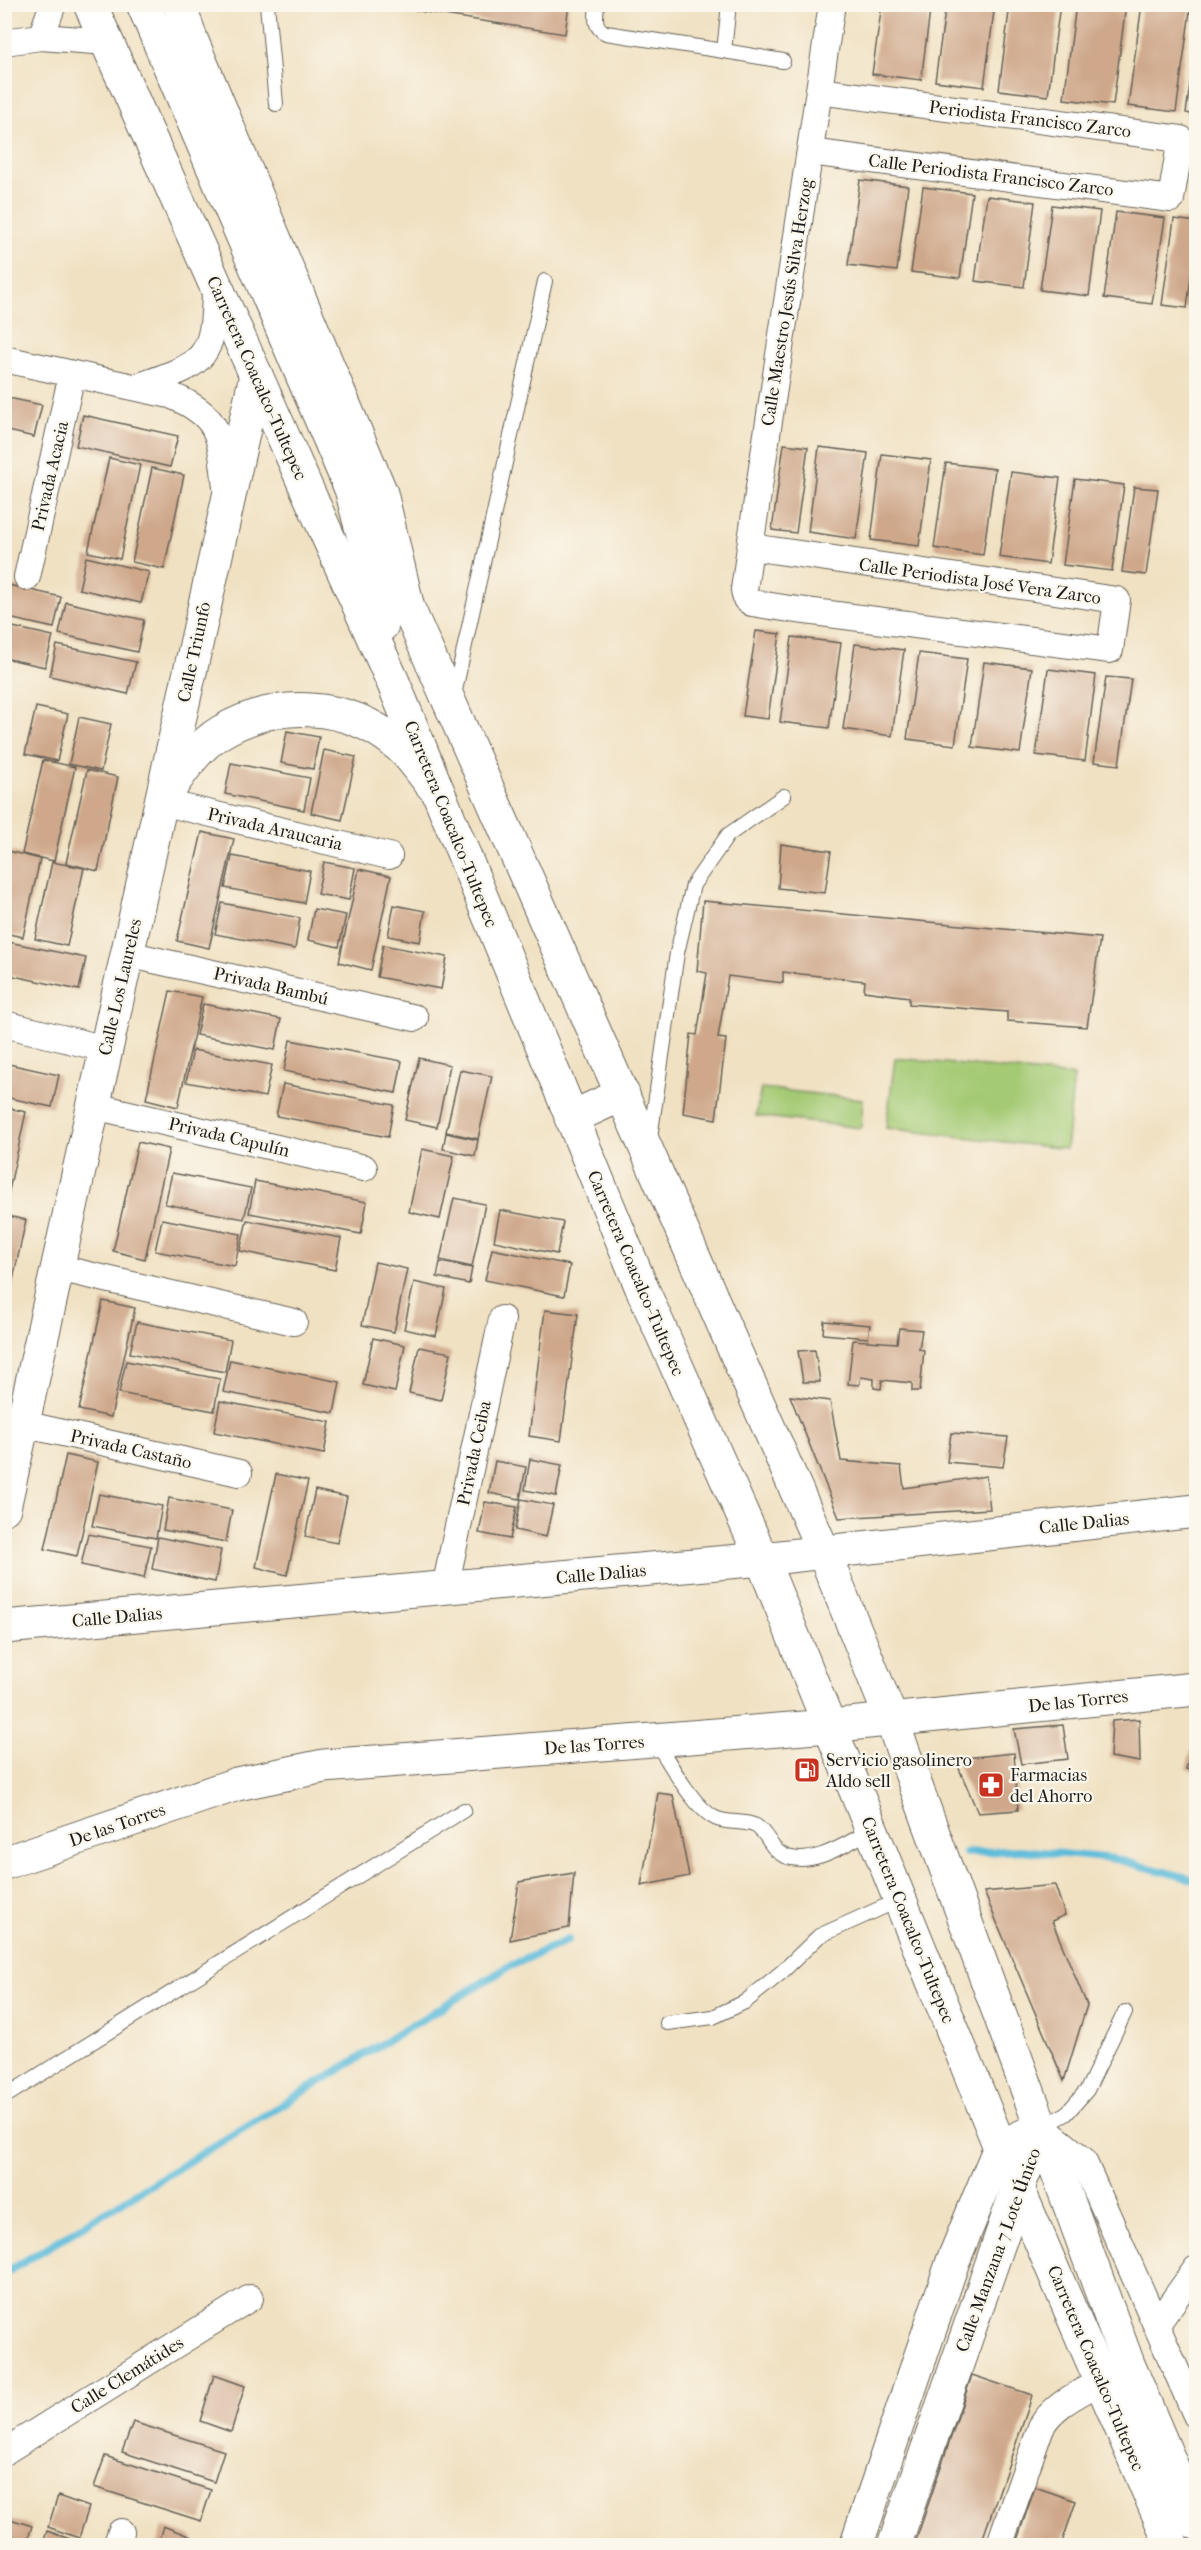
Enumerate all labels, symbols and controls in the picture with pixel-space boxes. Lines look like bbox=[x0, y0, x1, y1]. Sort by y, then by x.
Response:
street label: Periodista Francisco Zarco bbox=[928, 97, 1132, 142]
street label: Calle Periodista Francisco Zarco bbox=[867, 150, 1115, 201]
street label: Calle Maestro Jesús Silva Herzog bbox=[758, 176, 818, 427]
street label: Carretera Coacalco-Tultepec bbox=[202, 273, 311, 483]
street label: Privada Acacia bbox=[28, 418, 73, 533]
street label: Calle Periodista José Vera Zarco bbox=[858, 554, 1102, 609]
street label: Calle Triunfo bbox=[174, 600, 215, 704]
street label: Carretera Coacalco-Tultepec bbox=[399, 718, 502, 931]
street label: Privada Araucaria bbox=[205, 804, 345, 855]
street label: Calle Los Laureles bbox=[95, 916, 147, 1058]
street label: Privada Bambú bbox=[211, 963, 330, 1010]
street label: Privada Capulín bbox=[166, 1113, 292, 1162]
street label: Carretera Coacalco-Tultepec bbox=[583, 1167, 688, 1379]
street label: Privada Ceiba bbox=[453, 1398, 496, 1507]
street label: Privada Castaño bbox=[68, 1425, 194, 1474]
street label: Calle Dalias bbox=[1038, 1508, 1130, 1539]
street label: Calle Dalias bbox=[555, 1560, 647, 1589]
street label: Calle Dalias bbox=[71, 1603, 163, 1632]
street label: De las Torres bbox=[1027, 1686, 1129, 1717]
street label: De las Torres bbox=[543, 1731, 645, 1759]
place label: Servicio gasolinero Aldo sell bbox=[825, 1750, 972, 1792]
fuel station icon: Servicio gasolinero Aldo sell bbox=[792, 1755, 822, 1785]
place label: Farmacias del Ahorro bbox=[1010, 1765, 1093, 1807]
pharmacy icon: Farmacias del Ahorro bbox=[976, 1770, 1006, 1800]
street label: De las Torres bbox=[66, 1799, 168, 1852]
street label: Carretera Coacalco-Tultepec bbox=[856, 1814, 959, 2027]
street label: Calle Manzana 7 Lote Único bbox=[951, 2145, 1045, 2355]
street label: Carretera Coacalco-Tultepec bbox=[1043, 2262, 1148, 2474]
street label: Calle Clemátides bbox=[67, 2332, 188, 2419]

